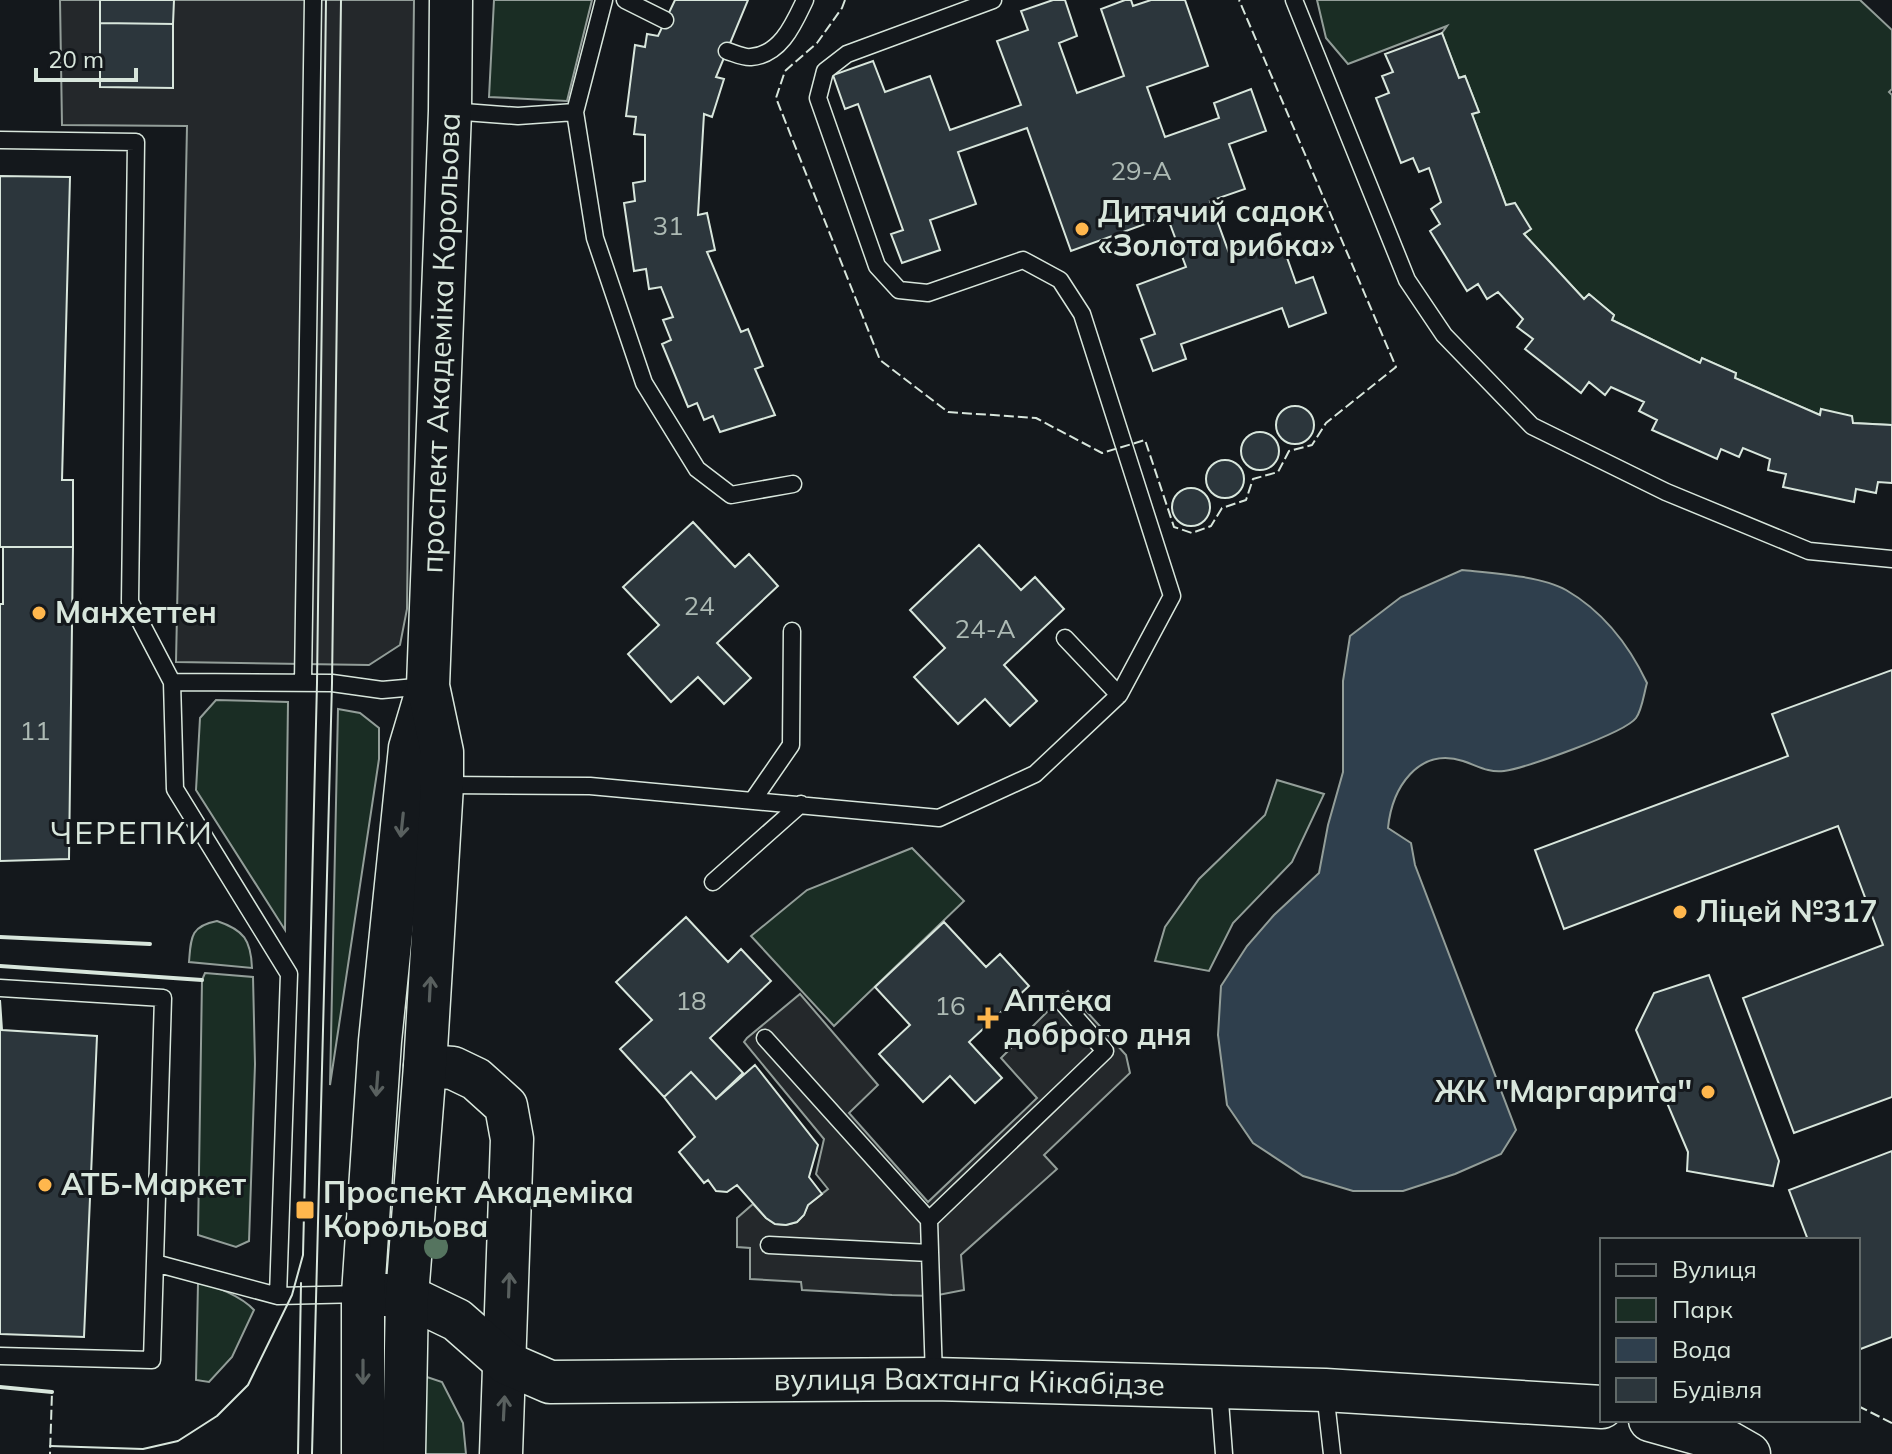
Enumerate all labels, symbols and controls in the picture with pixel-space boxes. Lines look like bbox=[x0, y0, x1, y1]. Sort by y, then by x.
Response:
scale bar bbox=[36, 32, 136, 82]
text: 20 m bbox=[48, 44, 104, 74]
street label: проспект Академіка Корольова bbox=[412, 112, 468, 574]
house number: 29-А bbox=[1110, 154, 1172, 187]
place label: Дитячий садок «Золота рибка» bbox=[1098, 192, 1335, 264]
house number: 31 bbox=[652, 209, 684, 242]
marker: Дитячий садок «Золота рибка» bbox=[1073, 220, 1091, 238]
house number: 24 bbox=[683, 589, 715, 622]
place label: Манхеттен bbox=[55, 593, 217, 631]
marker: Манхеттен bbox=[30, 604, 48, 622]
house number: 24-А bbox=[954, 612, 1016, 645]
house number: 11 bbox=[19, 714, 51, 747]
one-way arrow bbox=[394, 811, 409, 838]
district label: ЧЕРЕПКИ bbox=[50, 812, 214, 852]
place label: Ліцей №317 bbox=[1696, 892, 1877, 930]
marker: Ліцей №317 bbox=[1671, 903, 1689, 921]
one-way arrow bbox=[423, 976, 438, 1003]
place label: Аптека доброго дня bbox=[1004, 981, 1192, 1053]
house number: 18 bbox=[675, 984, 707, 1017]
house number: 16 bbox=[934, 989, 966, 1022]
marker: Аптека доброго дня bbox=[979, 1009, 997, 1027]
one-way arrow bbox=[369, 1070, 384, 1097]
place label: ЖК ''Маргарита'' bbox=[1435, 1072, 1692, 1110]
marker: ЖК ''Маргарита'' bbox=[1699, 1083, 1717, 1101]
place label: АТБ-Маркет bbox=[61, 1165, 246, 1203]
place label: Проспект Академіка Корольова bbox=[323, 1173, 634, 1245]
marker: АТБ-Маркет bbox=[36, 1176, 54, 1194]
marker: Проспект Академіка Корольова bbox=[294, 1199, 316, 1221]
legend bbox=[1600, 1238, 1860, 1422]
text: Вулиця bbox=[1672, 1254, 1757, 1284]
one-way arrow bbox=[501, 1272, 516, 1299]
text: Парк bbox=[1672, 1294, 1733, 1324]
text: Вода bbox=[1672, 1334, 1732, 1364]
one-way arrow bbox=[355, 1358, 371, 1385]
street label: вулиця Вахтанга Кікабідзе bbox=[774, 1359, 1166, 1403]
text: Будівля bbox=[1672, 1374, 1762, 1404]
one-way arrow bbox=[497, 1395, 512, 1422]

